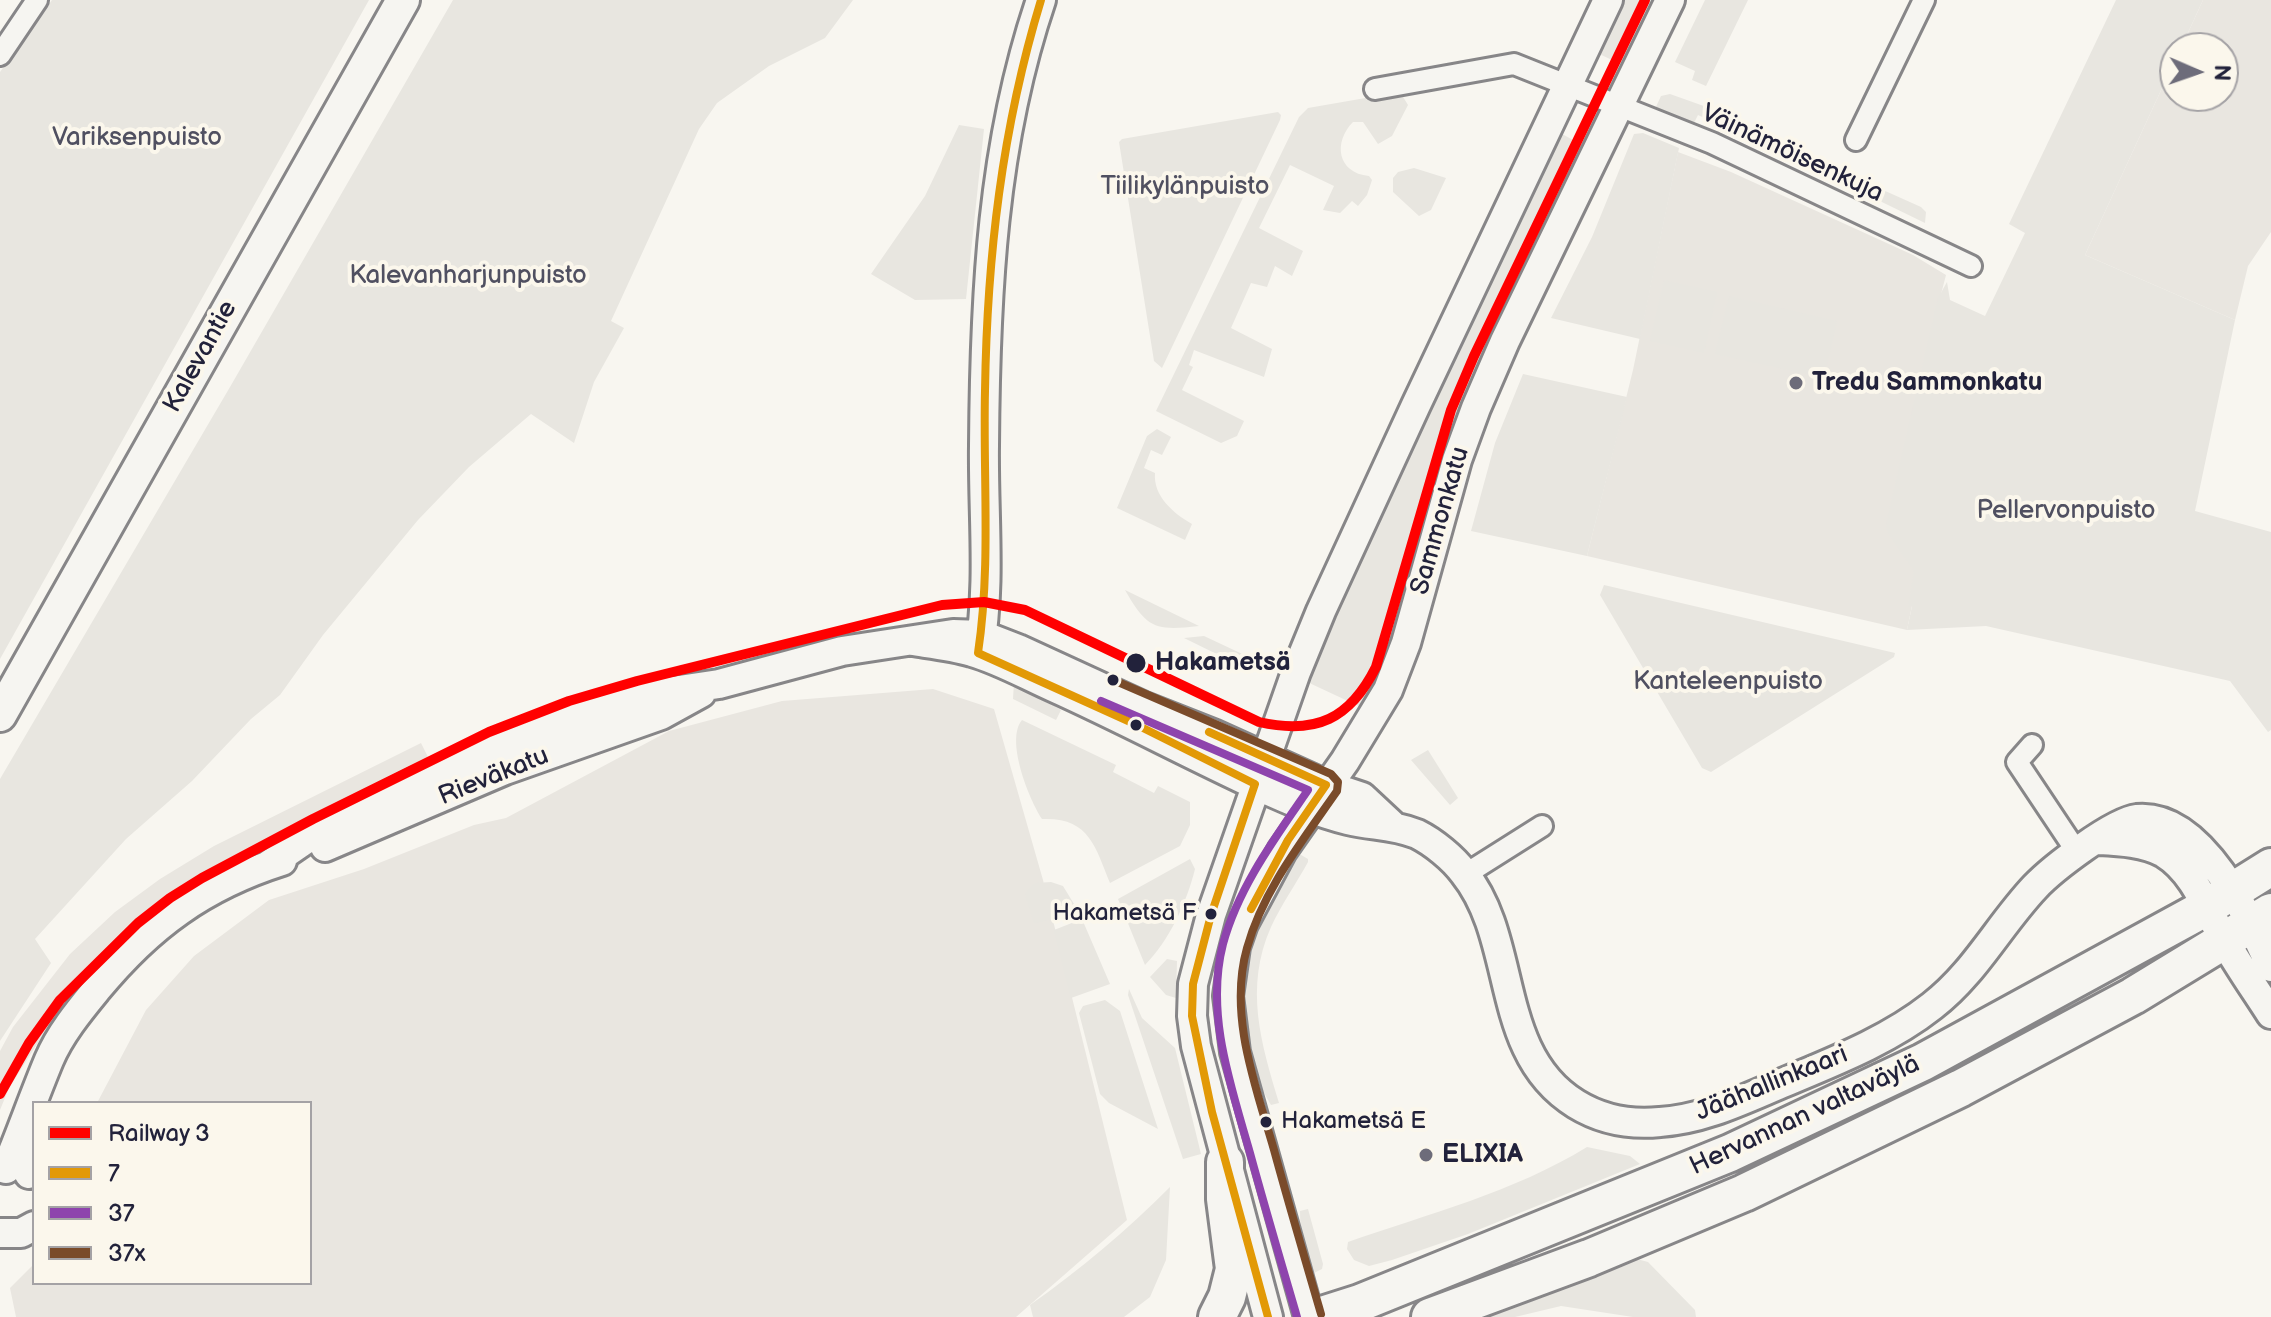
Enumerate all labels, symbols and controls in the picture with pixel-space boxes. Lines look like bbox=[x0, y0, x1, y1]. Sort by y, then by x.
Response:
north arrow bbox=[2159, 32, 2239, 112]
text: N bbox=[2208, 64, 2235, 82]
street label: Väinämöisenkuja bbox=[1696, 98, 1888, 210]
park label: Variksenpuisto bbox=[52, 122, 222, 154]
park label: Tiilikylänpuisto bbox=[1101, 171, 1269, 203]
park label: Kalevanharjunpuisto bbox=[349, 260, 587, 292]
street label: Kalevantie bbox=[158, 296, 244, 418]
place label: Tredu Sammonkatu bbox=[1812, 367, 2042, 399]
marker: Tredu Sammonkatu bbox=[1787, 374, 1805, 392]
street label: Sammonkatu bbox=[1405, 444, 1477, 598]
park label: Pellervonpuisto bbox=[1977, 495, 2155, 527]
place label: Hakametsä bbox=[1155, 647, 1291, 679]
marker: Hakametsä bbox=[1124, 651, 1148, 675]
park label: Kanteleenpuisto bbox=[1633, 666, 1823, 698]
unlabelled marker bbox=[1105, 672, 1121, 688]
unlabelled marker bbox=[1128, 717, 1144, 733]
street label: Rieväkatu bbox=[434, 741, 554, 813]
place label: Hakametsä F bbox=[1052, 900, 1196, 928]
marker: Hakametsä F bbox=[1203, 906, 1219, 922]
street label: Jäähallinkaari bbox=[1691, 1039, 1853, 1129]
street label: Hervannan valtaväylä bbox=[1685, 1049, 1925, 1183]
legend bbox=[32, 1101, 312, 1285]
place label: Hakametsä E bbox=[1281, 1108, 1426, 1136]
marker: Hakametsä E bbox=[1258, 1114, 1274, 1130]
text: Railway 3 bbox=[108, 1119, 210, 1148]
place label: ELIXIA bbox=[1442, 1139, 1523, 1171]
marker: ELIXIA bbox=[1417, 1146, 1435, 1164]
text: 7 bbox=[108, 1159, 120, 1188]
text: 37 bbox=[108, 1199, 135, 1228]
text: 37x bbox=[108, 1239, 146, 1268]

